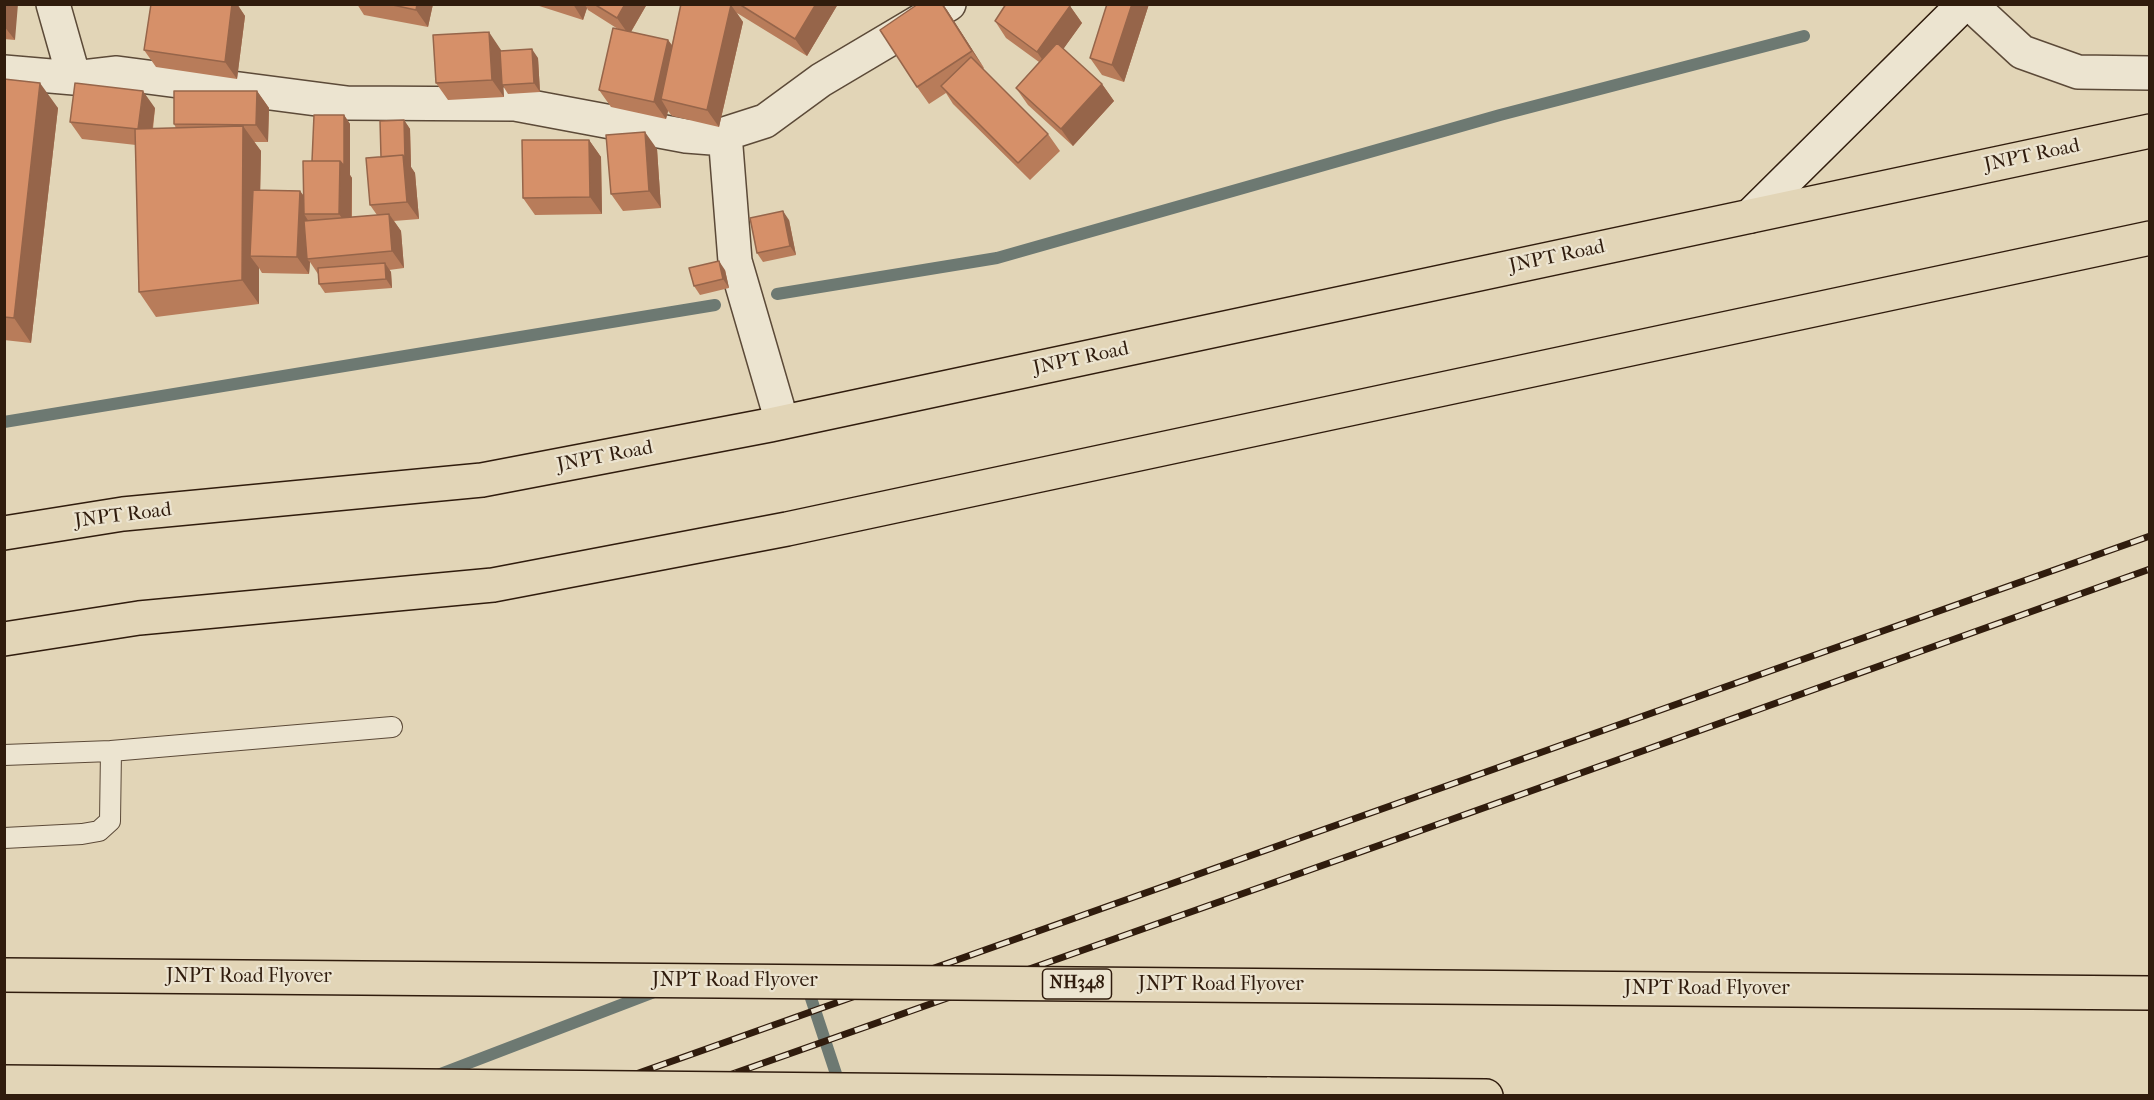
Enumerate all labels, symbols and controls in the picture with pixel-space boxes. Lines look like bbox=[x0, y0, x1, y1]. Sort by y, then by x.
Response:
street label: JNPT Road bbox=[1982, 134, 2082, 178]
street label: JNPT Road bbox=[1507, 235, 1607, 279]
street label: JNPT Road bbox=[1031, 337, 1131, 381]
street label: JNPT Road bbox=[555, 436, 655, 478]
street label: JNPT Road bbox=[73, 498, 173, 534]
street label: JNPT Road Flyover bbox=[166, 965, 332, 989]
street label: JNPT Road Flyover bbox=[652, 969, 818, 993]
road number: NH348 bbox=[1042, 969, 1112, 999]
street label: JNPT Road Flyover bbox=[1138, 973, 1304, 997]
street label: JNPT Road Flyover bbox=[1624, 977, 1790, 1001]

